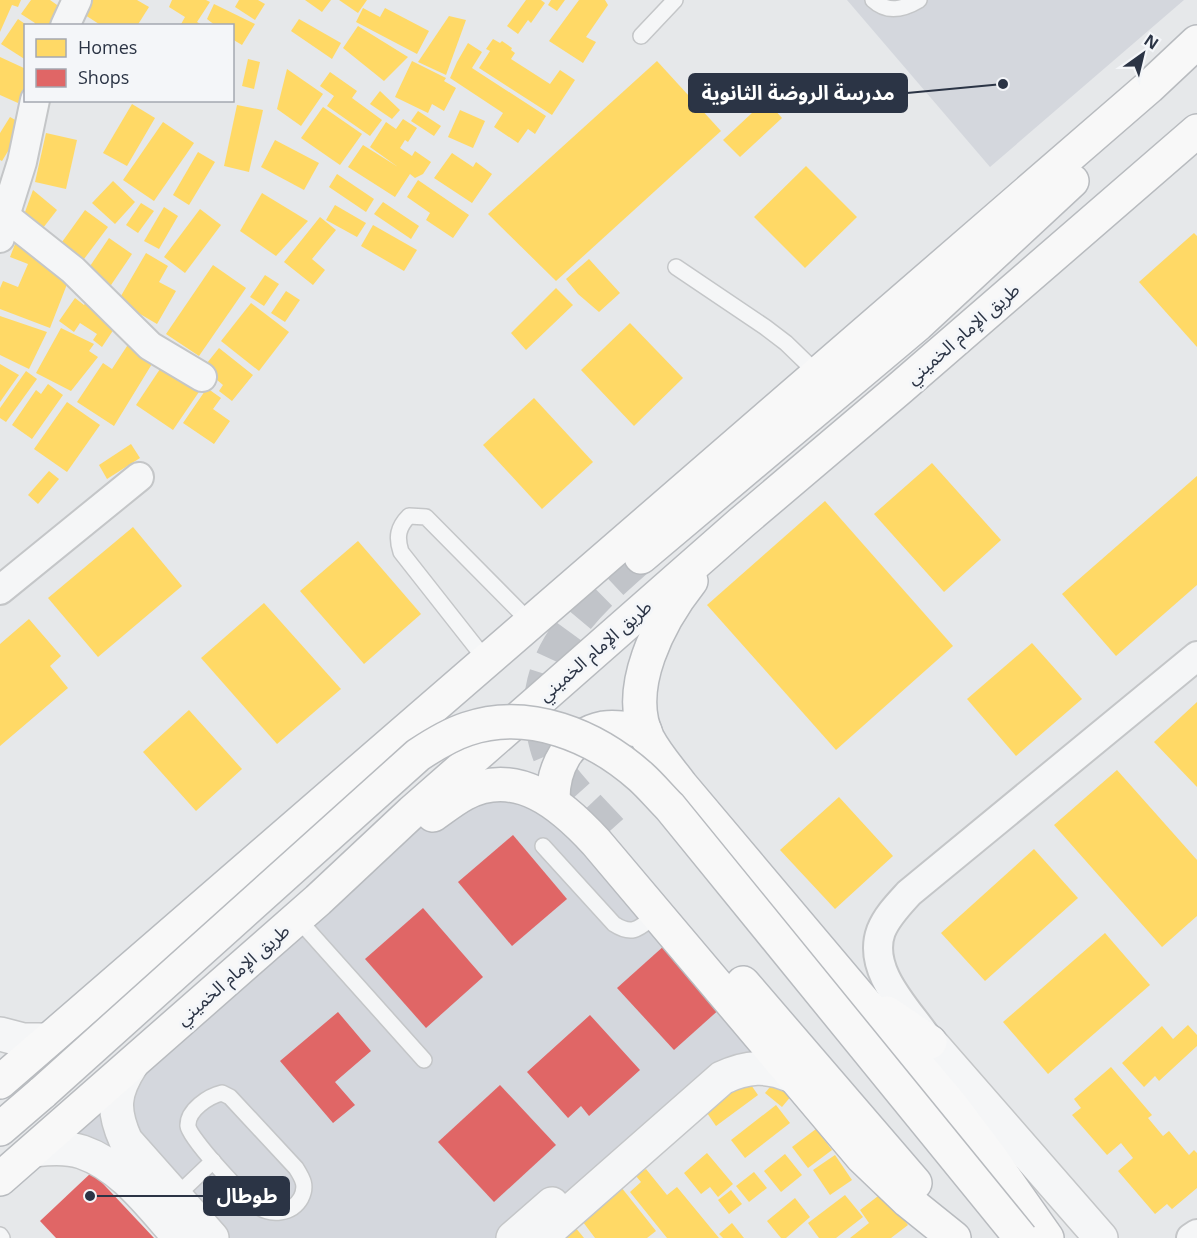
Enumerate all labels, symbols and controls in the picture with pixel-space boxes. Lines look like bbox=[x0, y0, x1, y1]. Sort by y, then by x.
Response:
legend bbox=[24, 24, 234, 102]
north arrow bbox=[1113, 24, 1173, 84]
text: N bbox=[1140, 29, 1163, 54]
text: Homes bbox=[78, 35, 137, 59]
text: Shops bbox=[78, 65, 129, 89]
callout: مدرسة الروضة الثانوية bbox=[689, 74, 907, 112]
text: مدرسة الروضة الثانوية bbox=[701, 79, 895, 106]
street label: طريق الإمام الخميني bbox=[900, 277, 1026, 392]
street label: طريق الإمام الخميني bbox=[532, 594, 658, 709]
street label: طريق الإمام الخميني bbox=[170, 918, 296, 1033]
callout: طوطال bbox=[204, 1177, 289, 1215]
text: طوطال bbox=[216, 1182, 278, 1209]

